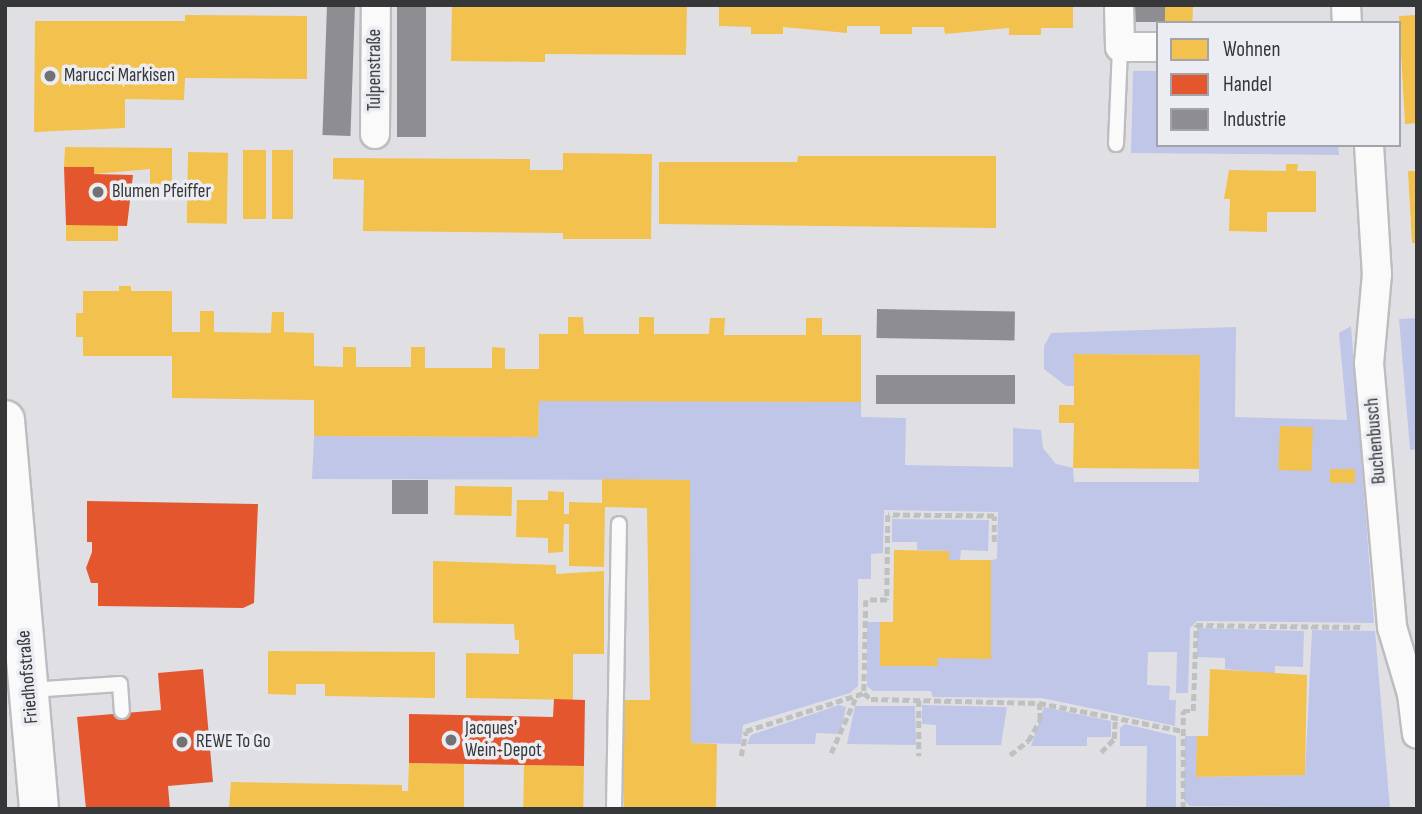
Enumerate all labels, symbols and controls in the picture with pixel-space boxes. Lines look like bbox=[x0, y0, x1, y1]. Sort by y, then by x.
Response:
legend bbox=[1156, 21, 1401, 147]
street label: Tulpenstraße bbox=[364, 29, 386, 111]
text: Wohnen bbox=[1223, 37, 1280, 62]
place label: Marucci Markisen bbox=[64, 65, 175, 87]
marker: Marucci Markisen bbox=[42, 68, 58, 84]
text: Handel bbox=[1223, 72, 1272, 97]
text: Industrie bbox=[1223, 107, 1286, 132]
place label: Blumen Pfeiffer bbox=[112, 181, 211, 203]
marker: Blumen Pfeiffer bbox=[90, 184, 106, 200]
street label: Buchenbusch bbox=[1361, 397, 1391, 485]
street label: Friedhofstraße bbox=[13, 629, 43, 725]
place label: Jacques' Wein-Depot bbox=[465, 718, 542, 762]
place label: REWE To Go bbox=[196, 731, 271, 753]
marker: Jacques' Wein-Depot bbox=[443, 732, 459, 748]
marker: REWE To Go bbox=[174, 734, 190, 750]

